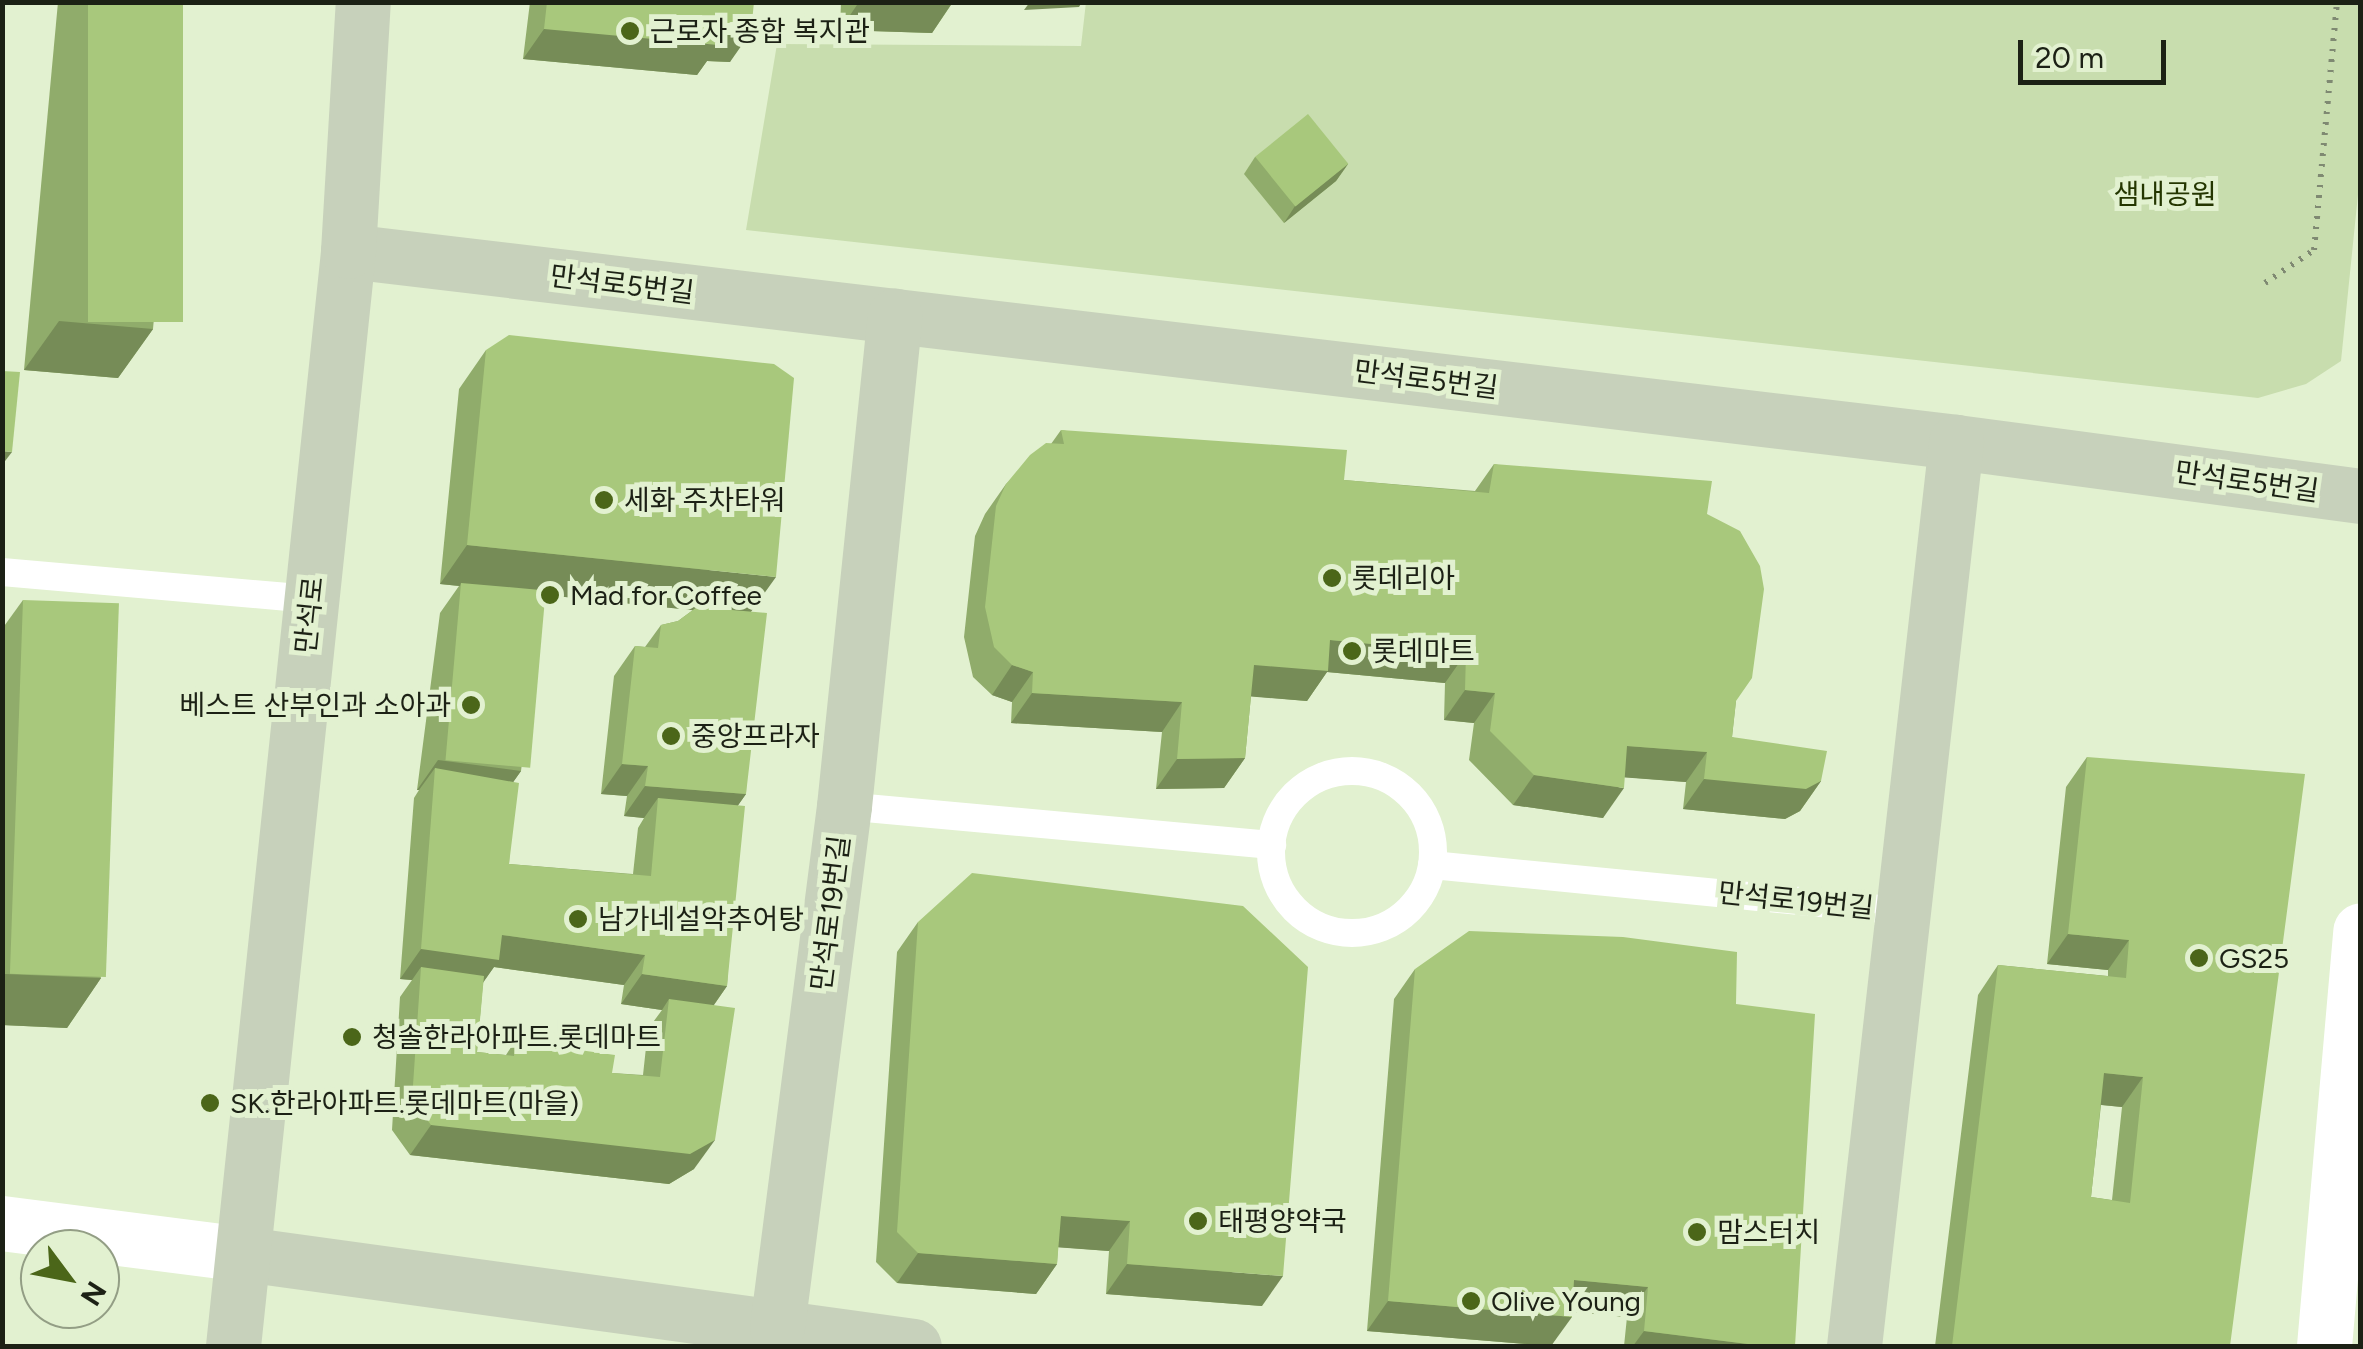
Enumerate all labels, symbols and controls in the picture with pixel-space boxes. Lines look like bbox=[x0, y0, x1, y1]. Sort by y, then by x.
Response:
place label: 근로자 종합 복지관 bbox=[650, 14, 870, 48]
marker: 근로자 종합 복지관 bbox=[619, 20, 641, 42]
scale bar bbox=[2023, 20, 2170, 82]
text: 20 m bbox=[2035, 39, 2104, 76]
park label: 샘내공원 bbox=[2113, 177, 2217, 211]
street label: 만석로5번길 bbox=[548, 258, 696, 310]
street label: 만석로5번길 bbox=[1352, 353, 1500, 405]
street label: 만석로5번길 bbox=[2173, 454, 2321, 508]
place label: 세화 주차타워 bbox=[624, 483, 785, 517]
marker: 세화 주차타워 bbox=[593, 489, 615, 511]
place label: 롯데리아 bbox=[1352, 561, 1455, 595]
marker: 롯데리아 bbox=[1321, 567, 1343, 589]
street label: 만석로 bbox=[288, 575, 330, 655]
place label: Mad for Coffee bbox=[570, 578, 762, 612]
marker: Mad for Coffee bbox=[539, 584, 561, 606]
place label: 롯데마트 bbox=[1372, 634, 1475, 668]
marker: 롯데마트 bbox=[1341, 640, 1363, 662]
place label: 베스트 산부인과 소아과 bbox=[180, 688, 451, 722]
marker: 베스트 산부인과 소아과 bbox=[460, 694, 482, 716]
place label: 중앙프라자 bbox=[691, 719, 820, 753]
marker: 중앙프라자 bbox=[660, 725, 682, 747]
street label: 만석로19번길 bbox=[804, 833, 856, 993]
street label: 만석로19번길 bbox=[1717, 875, 1875, 925]
place label: 남가네설악추어탕 bbox=[598, 902, 804, 936]
marker: 남가네설악추어탕 bbox=[567, 908, 589, 930]
place label: GS25 bbox=[2219, 941, 2289, 975]
marker: GS25 bbox=[2188, 947, 2210, 969]
place label: 청솔한라아파트.롯데마트 bbox=[372, 1020, 661, 1054]
marker: 청솔한라아파트.롯데마트 bbox=[341, 1026, 363, 1048]
place label: SK.한라아파트.롯데마트(마을) bbox=[230, 1086, 579, 1120]
marker: SK.한라아파트.롯데마트(마을) bbox=[199, 1092, 221, 1114]
place label: 태평양약국 bbox=[1218, 1204, 1347, 1238]
marker: 태평양약국 bbox=[1187, 1210, 1209, 1232]
place label: 맘스터치 bbox=[1717, 1215, 1820, 1249]
marker: 맘스터치 bbox=[1686, 1221, 1708, 1243]
north arrow bbox=[20, 1229, 120, 1329]
text: N bbox=[74, 1276, 114, 1312]
place label: Olive Young bbox=[1491, 1284, 1641, 1318]
marker: Olive Young bbox=[1460, 1290, 1482, 1312]

